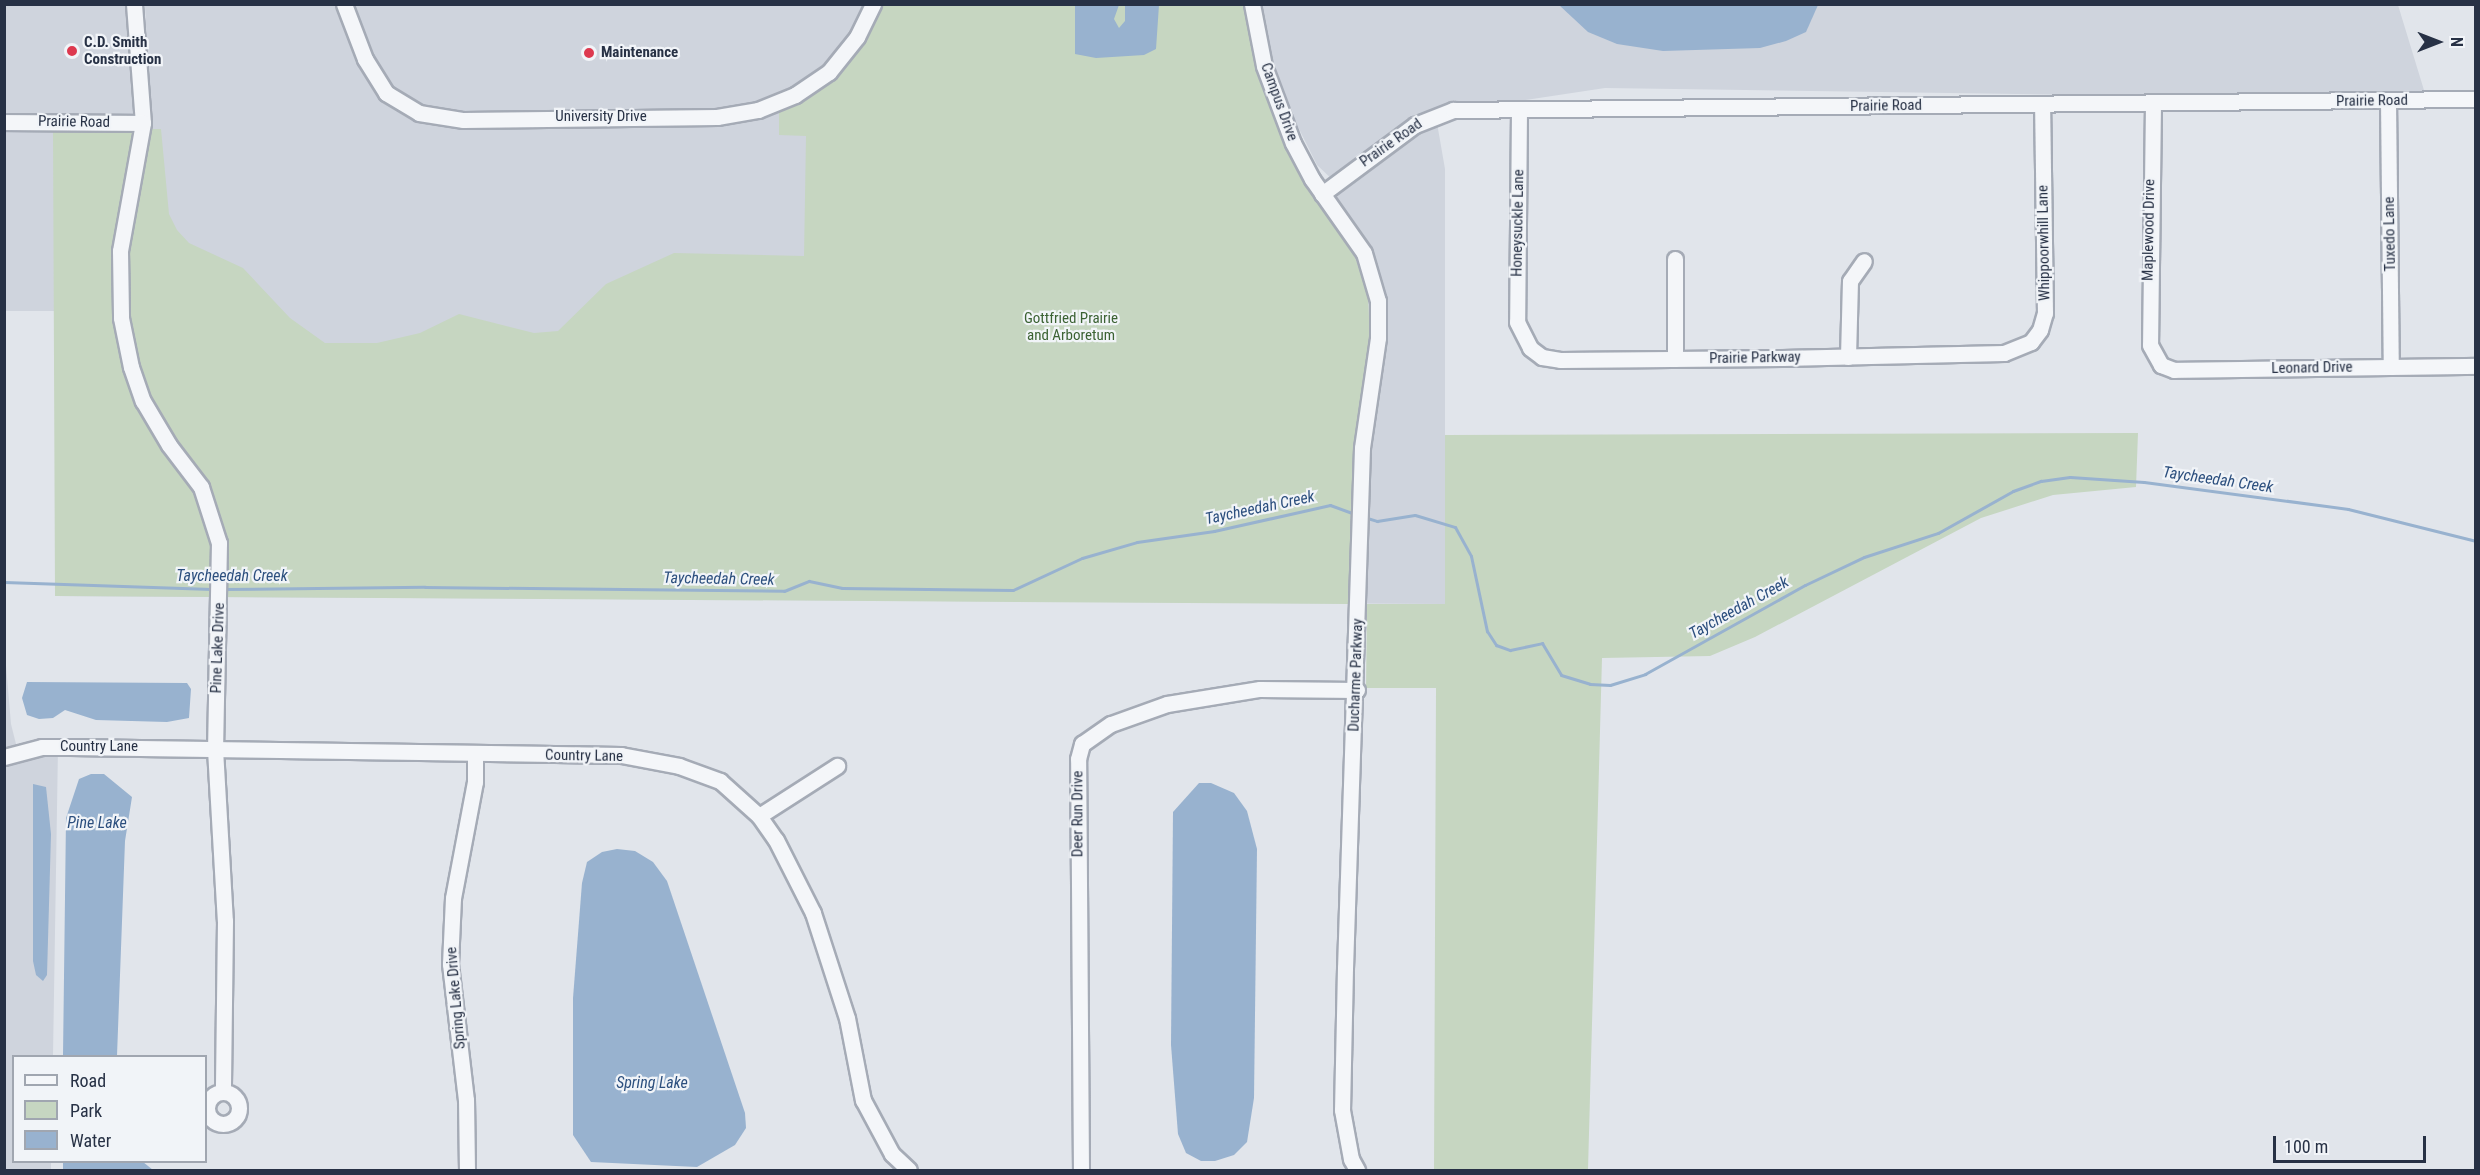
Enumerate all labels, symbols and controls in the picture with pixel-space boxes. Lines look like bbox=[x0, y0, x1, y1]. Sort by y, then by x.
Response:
north arrow bbox=[2408, 12, 2468, 72]
place label: C.D. Smith Construction bbox=[84, 33, 161, 68]
text: N bbox=[2447, 37, 2466, 47]
marker: C.D. Smith Construction bbox=[65, 44, 79, 58]
place label: Maintenance bbox=[601, 44, 678, 62]
marker: Maintenance bbox=[582, 46, 596, 60]
street label: Campus Drive bbox=[1257, 60, 1301, 144]
street label: Prairie Road bbox=[2336, 91, 2408, 111]
street label: Prairie Road bbox=[1850, 96, 1922, 116]
street label: University Drive bbox=[555, 108, 647, 126]
street label: Prairie Road bbox=[38, 112, 110, 132]
street label: Prairie Road bbox=[1356, 115, 1426, 171]
street label: Honeysuckle Lane bbox=[1508, 169, 1528, 277]
street label: Maplewood Drive bbox=[2139, 179, 2159, 281]
street label: Whippoorwhill Lane bbox=[2034, 185, 2054, 301]
street label: Tuxedo Lane bbox=[2380, 196, 2400, 272]
park label: Gottfried Prairie and Arboretum bbox=[1024, 309, 1118, 344]
street label: Prairie Parkway bbox=[1709, 348, 1801, 368]
street label: Leonard Drive bbox=[2271, 358, 2353, 378]
water label: Taycheedah Creek bbox=[2162, 463, 2274, 497]
water label: Taycheedah Creek bbox=[1204, 487, 1316, 529]
water label: Taycheedah Creek bbox=[176, 566, 288, 586]
water label: Taycheedah Creek bbox=[663, 568, 775, 590]
water label: Taycheedah Creek bbox=[1686, 573, 1792, 643]
street label: Pine Lake Drive bbox=[207, 602, 229, 694]
street label: Ducharme Parkway bbox=[1345, 618, 1367, 732]
street label: Country Lane bbox=[60, 738, 138, 756]
street label: Country Lane bbox=[545, 746, 623, 766]
street label: Deer Run Drive bbox=[1069, 771, 1087, 857]
water label: Pine Lake bbox=[67, 813, 127, 833]
street label: Spring Lake Drive bbox=[443, 946, 469, 1050]
legend bbox=[12, 1055, 207, 1163]
text: Road bbox=[70, 1070, 106, 1091]
water label: Spring Lake bbox=[616, 1073, 688, 1093]
text: Park bbox=[70, 1100, 102, 1121]
scale bar bbox=[2276, 1124, 2429, 1162]
text: Water bbox=[70, 1130, 111, 1151]
text: 100 m bbox=[2284, 1136, 2328, 1157]

